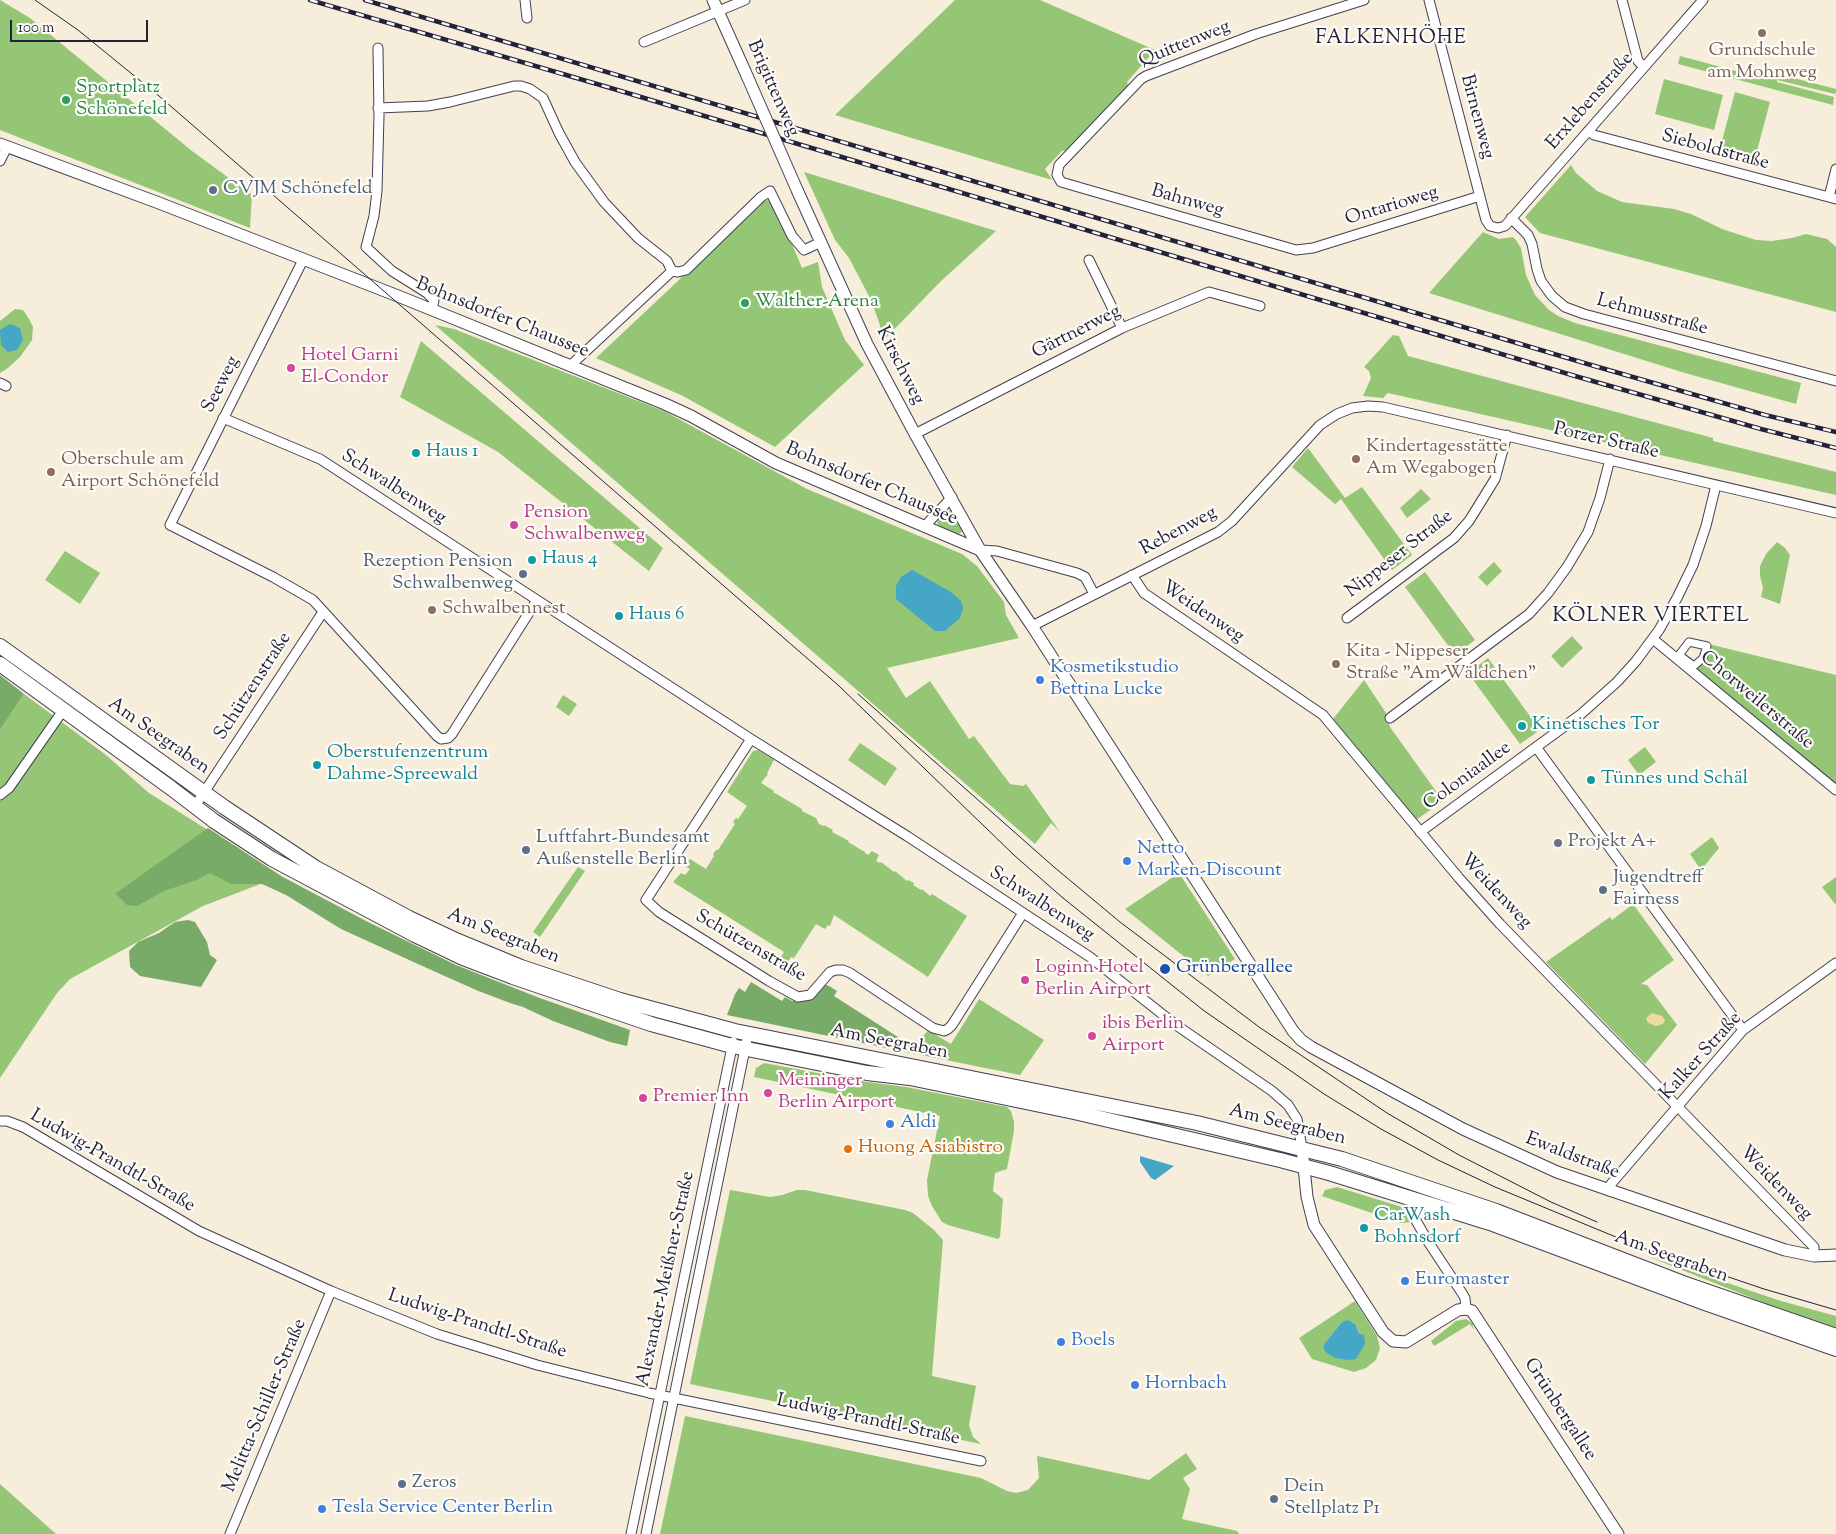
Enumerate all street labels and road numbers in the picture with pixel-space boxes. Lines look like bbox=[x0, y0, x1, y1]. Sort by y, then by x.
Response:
street label: Quittenweg bbox=[1136, 16, 1234, 74]
street label: Brigittenweg bbox=[741, 37, 803, 141]
street label: Erxlebenstraße bbox=[1542, 49, 1640, 155]
street label: Birnenweg bbox=[1454, 72, 1498, 162]
street label: Sieboldstraße bbox=[1659, 126, 1771, 176]
street label: Bahnweg bbox=[1148, 181, 1226, 223]
street label: Ontarioweg bbox=[1343, 182, 1441, 232]
street label: Bohnsdorfer Chaussee bbox=[412, 274, 592, 364]
street label: Lehmusstraße bbox=[1594, 290, 1710, 342]
street label: Gärtnerweg bbox=[1029, 301, 1125, 365]
street label: Kirschweg bbox=[870, 323, 928, 409]
street label: Seeweg bbox=[198, 353, 246, 417]
street label: Porzer Straße bbox=[1551, 419, 1661, 465]
street label: Bohnsdorfer Chaussee bbox=[781, 438, 961, 532]
street label: Schwalbenweg bbox=[336, 446, 450, 530]
street label: Rebenweg bbox=[1137, 502, 1221, 562]
street label: Nippeser Straße bbox=[1342, 506, 1458, 604]
street label: Weidenweg bbox=[1156, 577, 1248, 649]
street label: Schützenstraße bbox=[211, 629, 297, 745]
street label: Chorweilerstraße bbox=[1694, 647, 1818, 755]
street label: Am Seegraben bbox=[102, 693, 214, 781]
street label: Coloniaallee bbox=[1420, 738, 1516, 816]
street label: Weidenweg bbox=[1454, 849, 1536, 935]
street label: Schwalbenweg bbox=[984, 863, 1098, 947]
street label: Am Seegraben bbox=[443, 904, 563, 970]
street label: Schützenstraße bbox=[691, 906, 809, 988]
street label: Kalker Straße bbox=[1657, 1008, 1747, 1106]
street label: Am Seegraben bbox=[828, 1020, 950, 1066]
street label: Am Seegraben bbox=[1226, 1100, 1348, 1152]
street label: Ludwig-Prandtl-Straße bbox=[25, 1105, 199, 1219]
street label: Ewaldstraße bbox=[1522, 1129, 1622, 1185]
street label: Weidenweg bbox=[1734, 1142, 1816, 1226]
street label: Alexander-Meißner-Straße bbox=[633, 1169, 701, 1389]
street label: Am Seegraben bbox=[1611, 1227, 1731, 1289]
street label: Ludwig-Prandtl-Straße bbox=[385, 1285, 569, 1365]
street label: Melitta-Schiller-Straße bbox=[219, 1316, 313, 1496]
street label: Grünbergallee bbox=[1518, 1355, 1600, 1465]
street label: Ludwig-Prandtl-Straße bbox=[774, 1390, 962, 1452]

